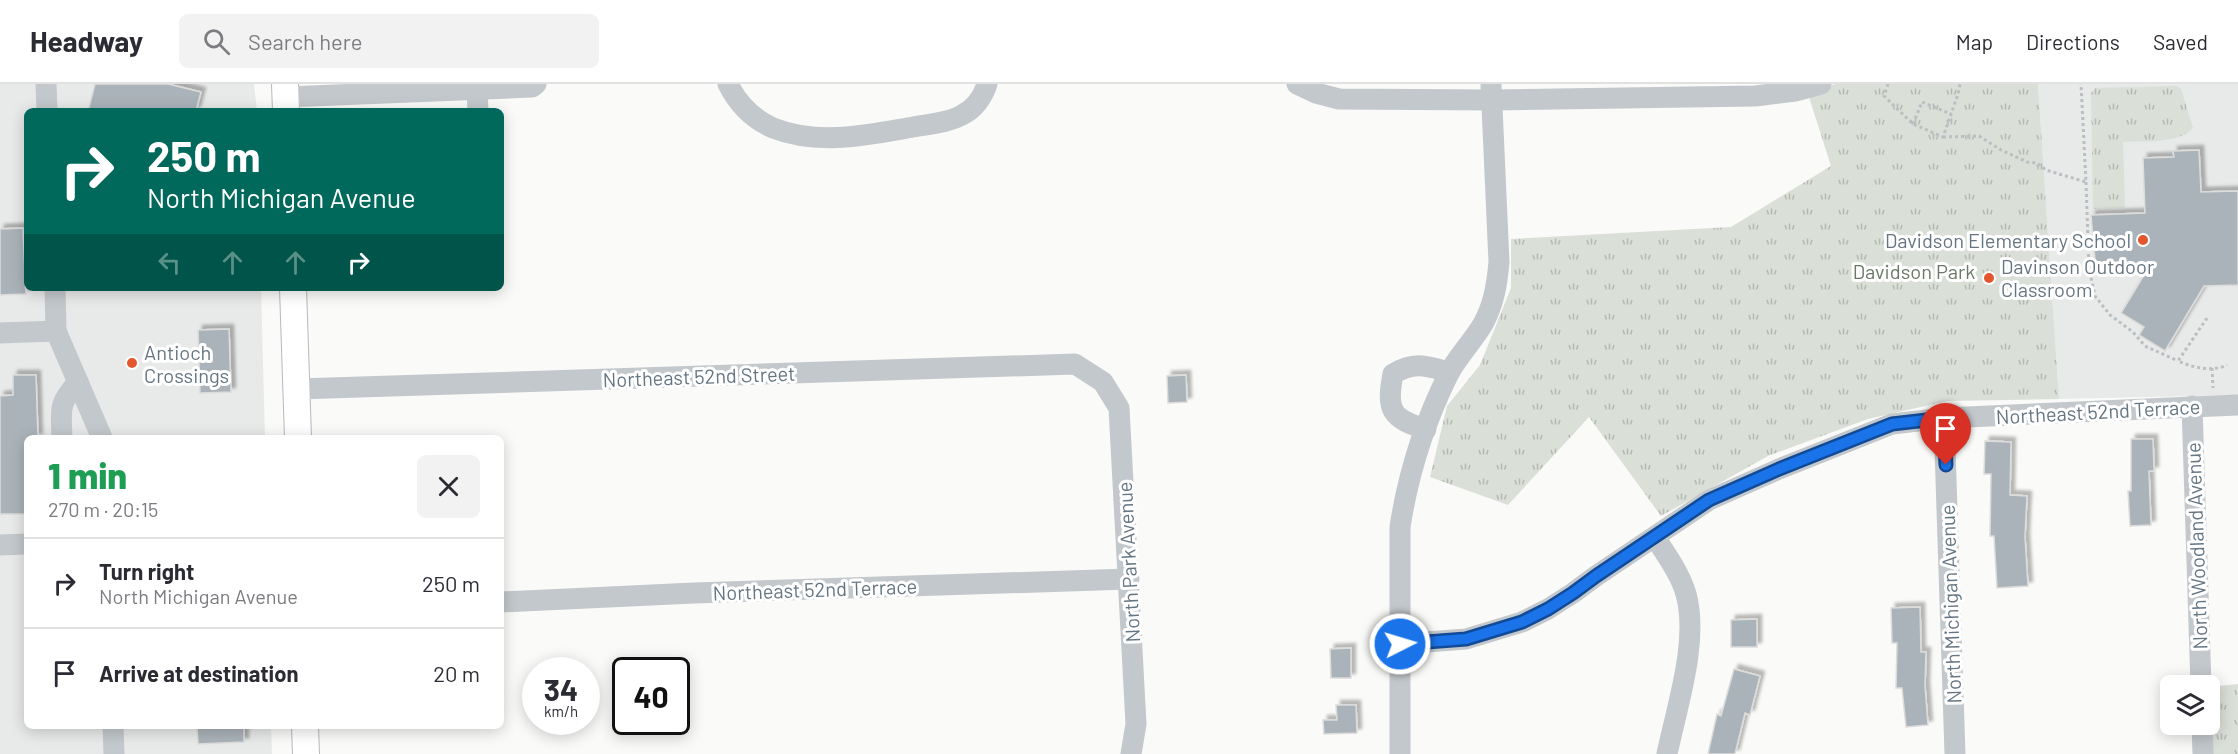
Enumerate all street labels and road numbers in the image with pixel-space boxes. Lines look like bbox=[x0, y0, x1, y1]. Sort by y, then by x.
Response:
street label: Northeast 52nd Street bbox=[602, 361, 796, 391]
street label: Northeast 52nd Terrace bbox=[1995, 394, 2201, 428]
street label: North Woodland Avenue bbox=[2180, 442, 2212, 650]
street label: North Park Avenue bbox=[1112, 481, 1144, 643]
street label: North Michigan Avenue bbox=[1935, 504, 1965, 704]
street label: Northeast 52nd Terrace bbox=[712, 573, 918, 605]

